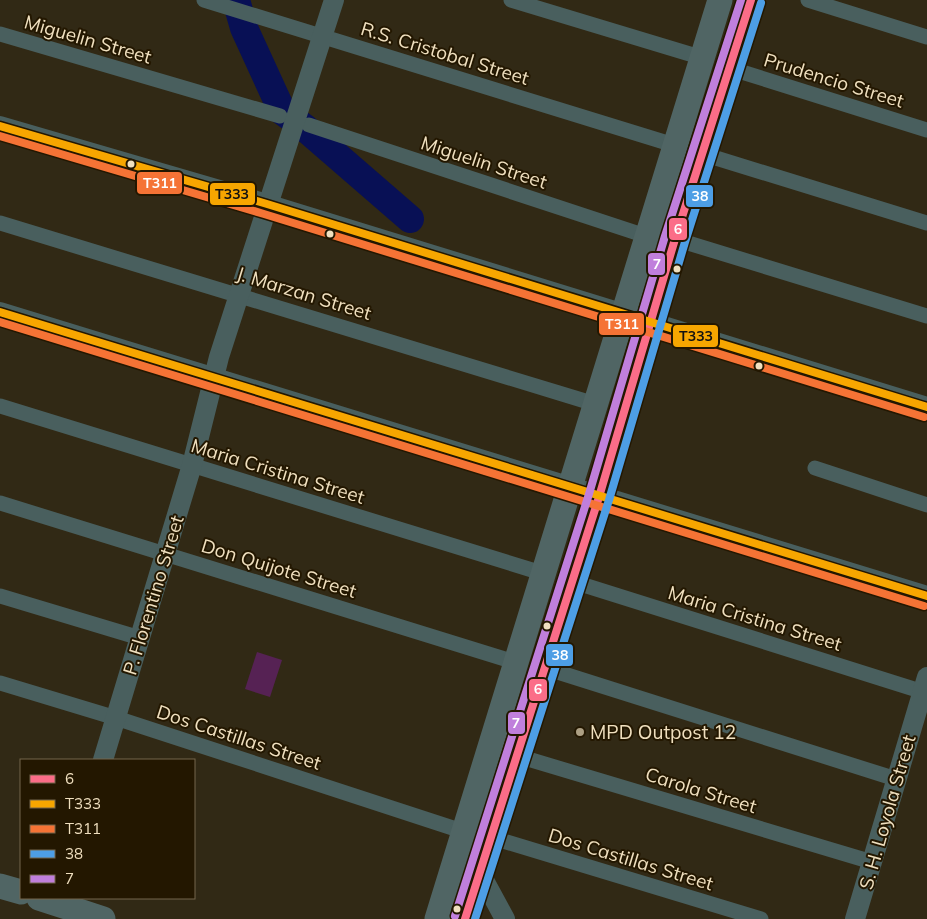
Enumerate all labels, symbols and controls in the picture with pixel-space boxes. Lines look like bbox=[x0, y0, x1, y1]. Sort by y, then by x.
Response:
street label: Miguelin Street bbox=[22, 9, 155, 69]
street label: R.S. Cristobal Street bbox=[358, 16, 532, 90]
street label: Prudencio Street bbox=[761, 47, 907, 113]
street label: Miguelin Street bbox=[418, 130, 550, 194]
unlabelled marker bbox=[126, 159, 136, 169]
line badge: T311 bbox=[136, 171, 183, 195]
text: T311 bbox=[143, 174, 177, 192]
line badge: T333 bbox=[209, 182, 256, 206]
line badge: 38 bbox=[685, 184, 714, 208]
text: T333 bbox=[215, 185, 249, 203]
text: 38 bbox=[692, 187, 708, 205]
line badge: 6 bbox=[668, 217, 688, 241]
text: 6 bbox=[674, 220, 682, 238]
unlabelled marker bbox=[325, 229, 335, 239]
line badge: 7 bbox=[647, 252, 666, 276]
text: 7 bbox=[653, 255, 661, 273]
street label: J. Marzan Street bbox=[234, 261, 375, 325]
unlabelled marker bbox=[672, 264, 682, 274]
line badge: T311 bbox=[598, 312, 645, 336]
text: T311 bbox=[605, 315, 639, 333]
line badge: T333 bbox=[672, 324, 719, 348]
text: T333 bbox=[679, 327, 713, 345]
unlabelled marker bbox=[754, 361, 764, 371]
street label: Maria Cristina Street bbox=[188, 433, 368, 509]
street label: P. Florentino Street bbox=[117, 512, 189, 678]
street label: Don Quijote Street bbox=[199, 533, 360, 603]
street label: Maria Cristina Street bbox=[665, 580, 845, 656]
unlabelled marker bbox=[542, 621, 552, 631]
line badge: 38 bbox=[545, 643, 574, 667]
text: 38 bbox=[552, 646, 568, 664]
line badge: 6 bbox=[528, 678, 548, 702]
text: 6 bbox=[534, 680, 542, 698]
street label: Dos Castillas Street bbox=[154, 699, 325, 775]
line badge: 7 bbox=[507, 711, 526, 735]
text: 7 bbox=[512, 714, 520, 732]
place label: MPD Outpost 12 bbox=[590, 720, 736, 744]
marker: MPD Outpost 12 bbox=[574, 726, 586, 738]
street label: S. H. Loyola Street bbox=[853, 731, 921, 892]
legend bbox=[20, 759, 195, 899]
street label: Carola Street bbox=[642, 762, 760, 818]
text: 6 bbox=[65, 769, 74, 788]
text: T333 bbox=[65, 794, 101, 813]
text: T311 bbox=[65, 819, 101, 838]
street label: Dos Castillas Street bbox=[546, 822, 717, 896]
text: 38 bbox=[65, 844, 83, 863]
text: 7 bbox=[65, 869, 74, 888]
unlabelled marker bbox=[452, 904, 462, 914]

